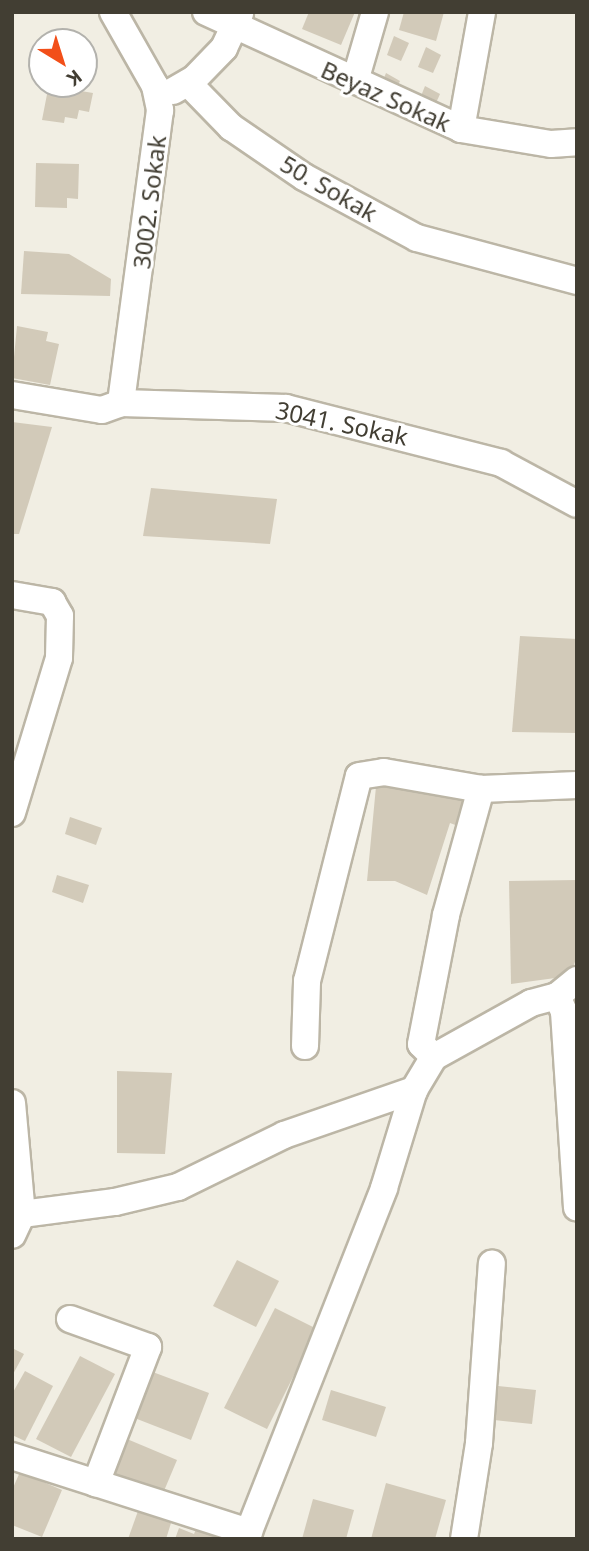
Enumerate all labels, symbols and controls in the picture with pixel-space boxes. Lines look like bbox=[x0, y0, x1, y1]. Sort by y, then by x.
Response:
north arrow bbox=[28, 28, 98, 98]
street label: Beyaz Sokak bbox=[317, 55, 455, 137]
text: K bbox=[62, 64, 88, 92]
street label: 3002. Sokak bbox=[127, 134, 171, 270]
street label: 50. Sokak bbox=[276, 149, 382, 227]
street label: 3041. Sokak bbox=[273, 395, 411, 451]

